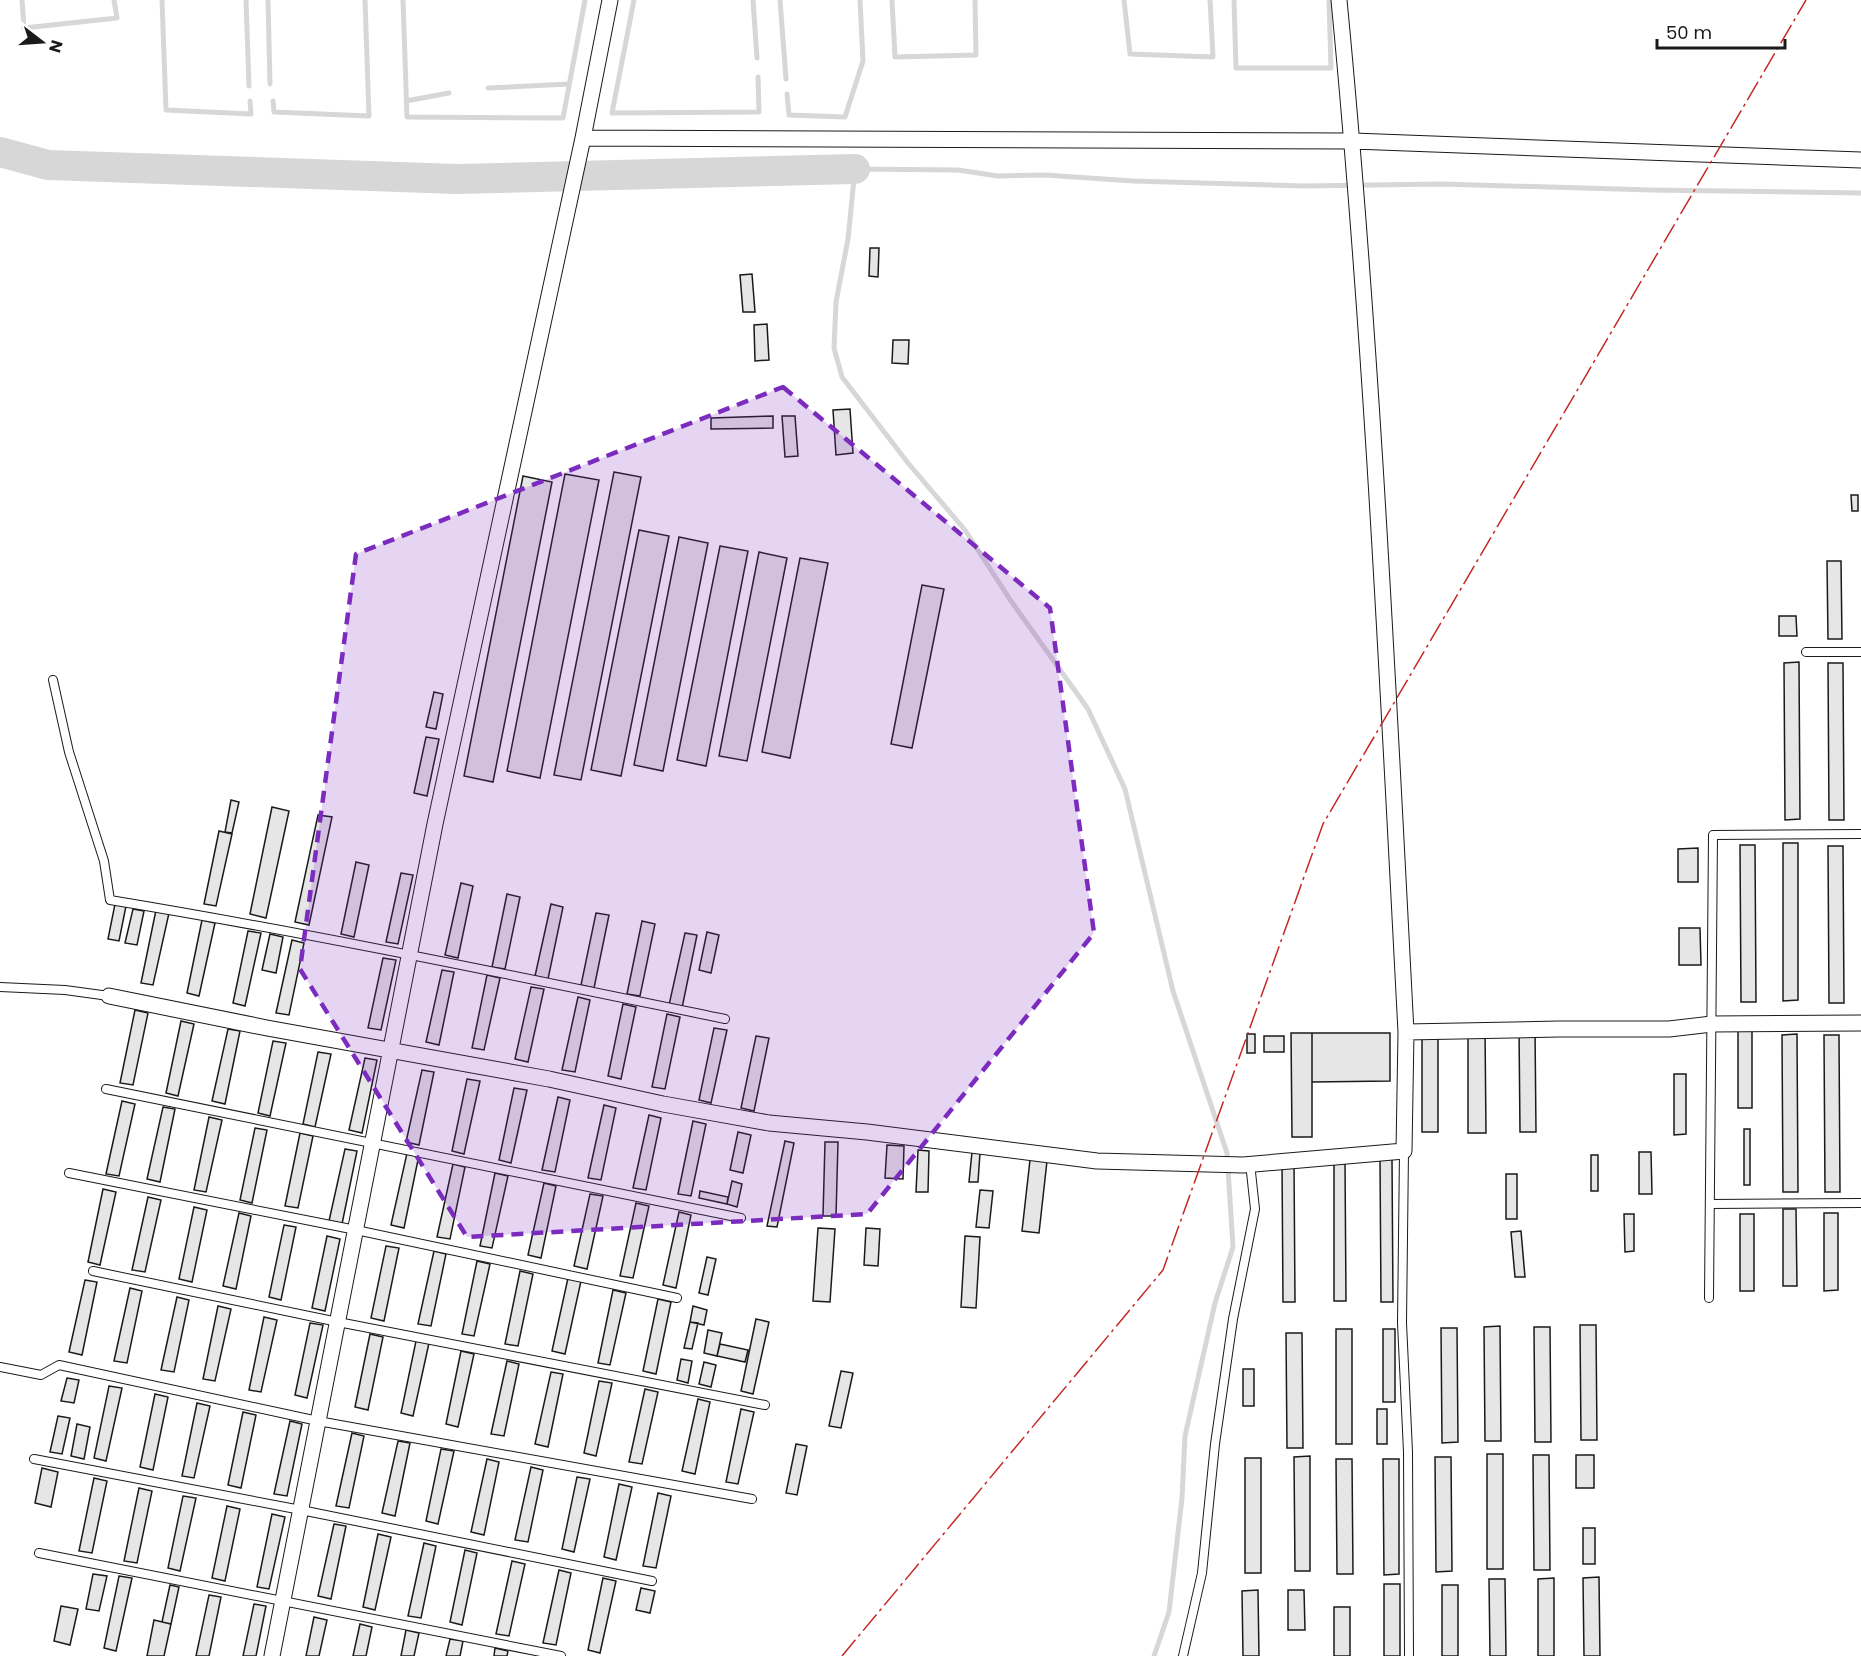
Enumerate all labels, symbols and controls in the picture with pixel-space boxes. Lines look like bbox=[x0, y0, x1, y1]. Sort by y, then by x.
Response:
north arrow bbox=[12, 12, 72, 72]
scale bar bbox=[1657, 12, 1784, 50]
text: 50 m bbox=[1666, 20, 1712, 45]
text: N bbox=[43, 37, 69, 55]

